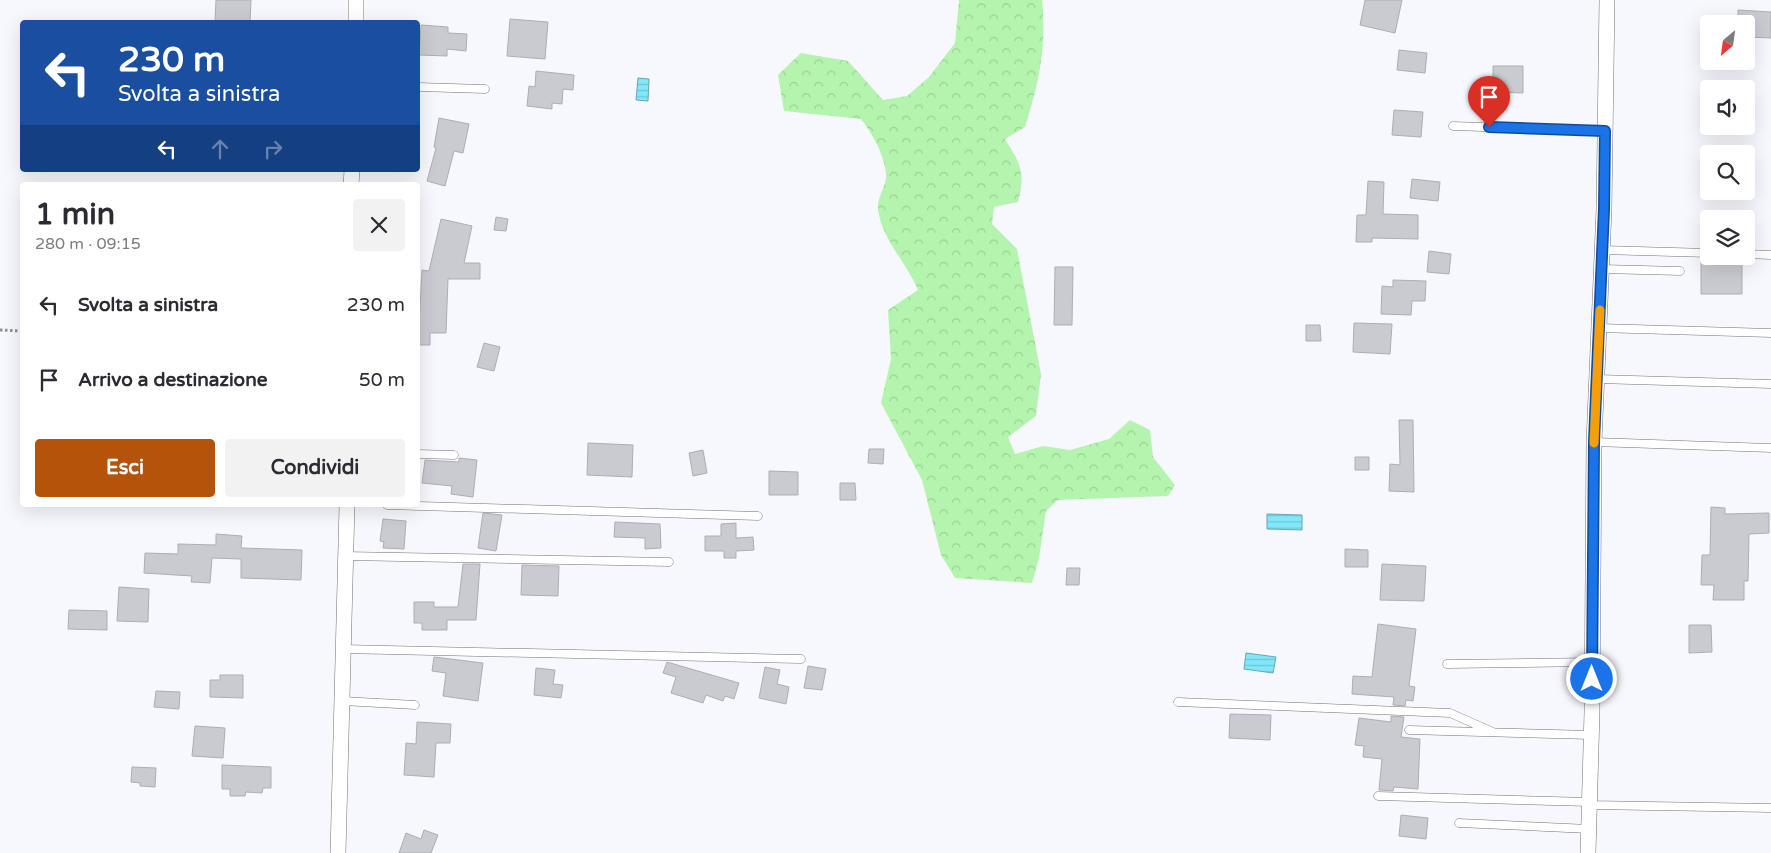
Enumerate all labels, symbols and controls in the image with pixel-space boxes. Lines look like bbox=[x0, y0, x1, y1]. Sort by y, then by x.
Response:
north arrow bbox=[1700, 15, 1755, 70]
map controls bbox=[1700, 15, 1755, 265]
text: 230 m bbox=[118, 39, 225, 81]
icon: left bbox=[35, 40, 100, 105]
pin bbox=[1468, 76, 1510, 127]
button: sound bbox=[1700, 80, 1755, 135]
text: Svolta a sinistra bbox=[118, 81, 280, 107]
icon: arrive bbox=[1475, 83, 1503, 111]
icon: left bbox=[153, 135, 181, 163]
icon: ahead bbox=[206, 135, 234, 163]
icon: right bbox=[259, 135, 287, 163]
button: search bbox=[1700, 145, 1755, 200]
text: 1 min bbox=[35, 196, 115, 233]
button: close bbox=[353, 199, 405, 251]
button: layers bbox=[1700, 210, 1755, 265]
text: 280 m · 09:15 bbox=[35, 234, 141, 254]
icon: left bbox=[35, 291, 63, 319]
text: Svolta a sinistra bbox=[78, 294, 218, 316]
text: 230 m bbox=[347, 294, 405, 316]
icon: arrive bbox=[35, 366, 63, 394]
text: Arrivo a destinazione bbox=[78, 369, 268, 391]
text: 50 m bbox=[359, 369, 405, 391]
button: Esci bbox=[35, 439, 215, 497]
button: Condividi bbox=[225, 439, 405, 497]
position arrow bbox=[1565, 652, 1617, 704]

